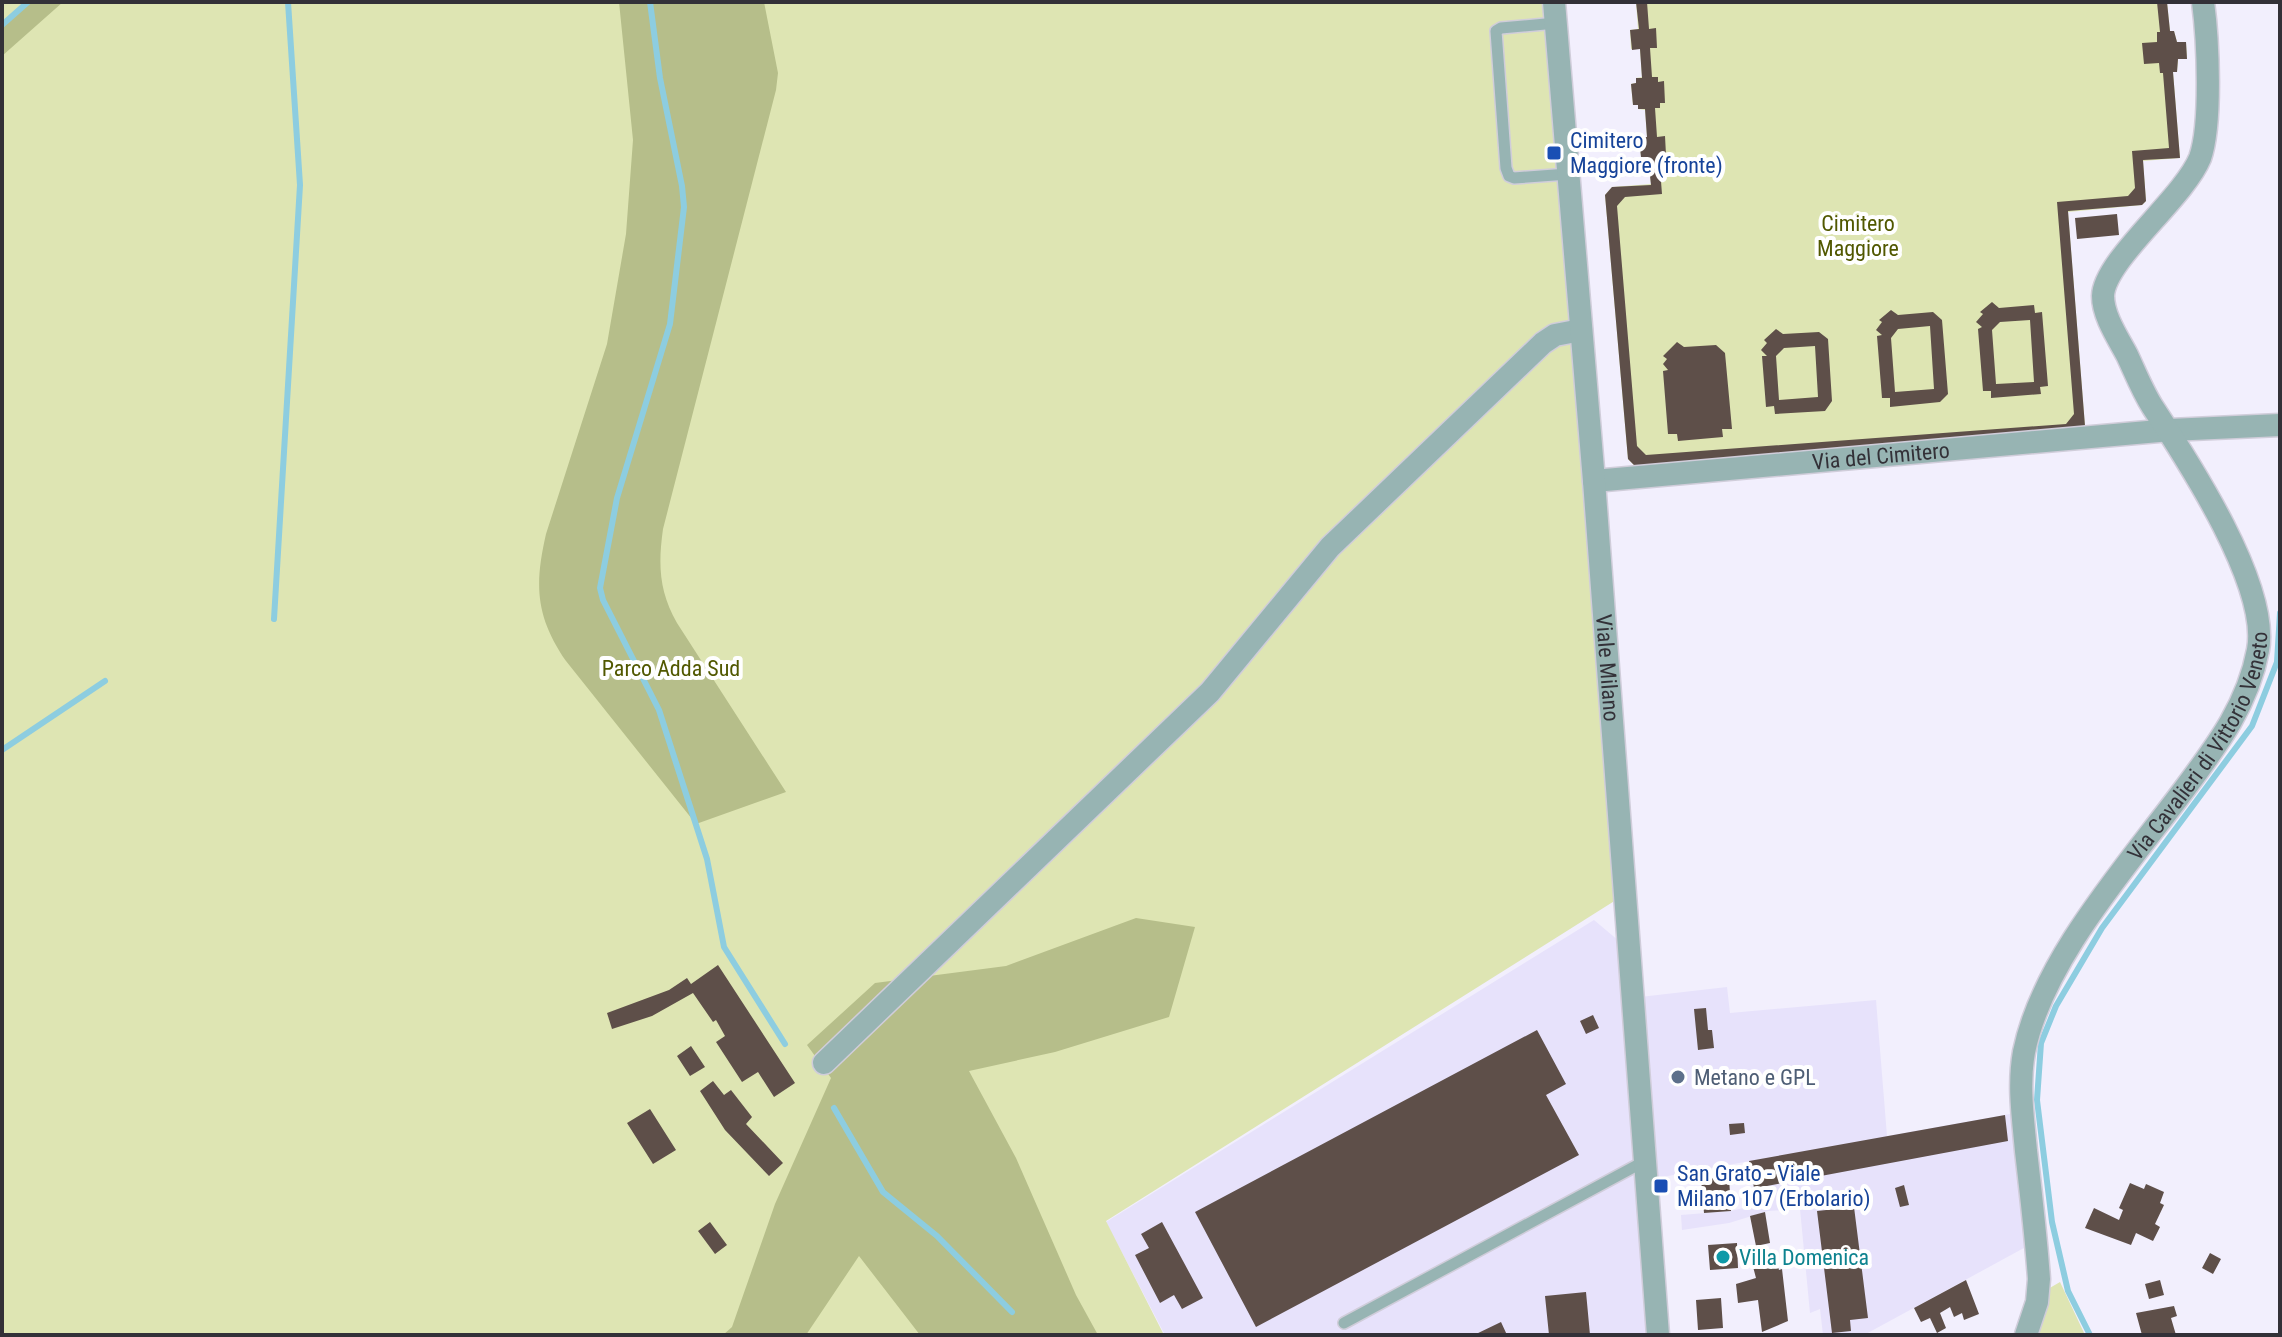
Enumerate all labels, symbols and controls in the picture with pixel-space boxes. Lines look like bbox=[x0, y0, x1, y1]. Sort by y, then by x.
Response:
place label: Cimitero Maggiore (fronte) bbox=[1570, 128, 1723, 179]
marker: Cimitero Maggiore (fronte) bbox=[1545, 144, 1563, 162]
park label: Cimitero Maggiore bbox=[1817, 211, 1899, 261]
street label: Via del Cimitero bbox=[1811, 437, 1951, 474]
street label: Viale Milano bbox=[1592, 613, 1624, 722]
street label: Via Cavalieri di Vittorio Veneto bbox=[2122, 631, 2272, 865]
park label: Parco Adda Sud bbox=[602, 656, 740, 681]
place label: Metano e GPL bbox=[1694, 1065, 1816, 1090]
marker: Metano e GPL bbox=[1669, 1068, 1687, 1086]
place label: San Grato - Viale Milano 107 (Erbolario) bbox=[1677, 1161, 1870, 1212]
marker: San Grato - Viale Milano 107 (Erbolario) bbox=[1652, 1177, 1670, 1195]
place label: Villa Domenica bbox=[1739, 1245, 1869, 1270]
marker: Villa Domenica bbox=[1714, 1248, 1732, 1266]

